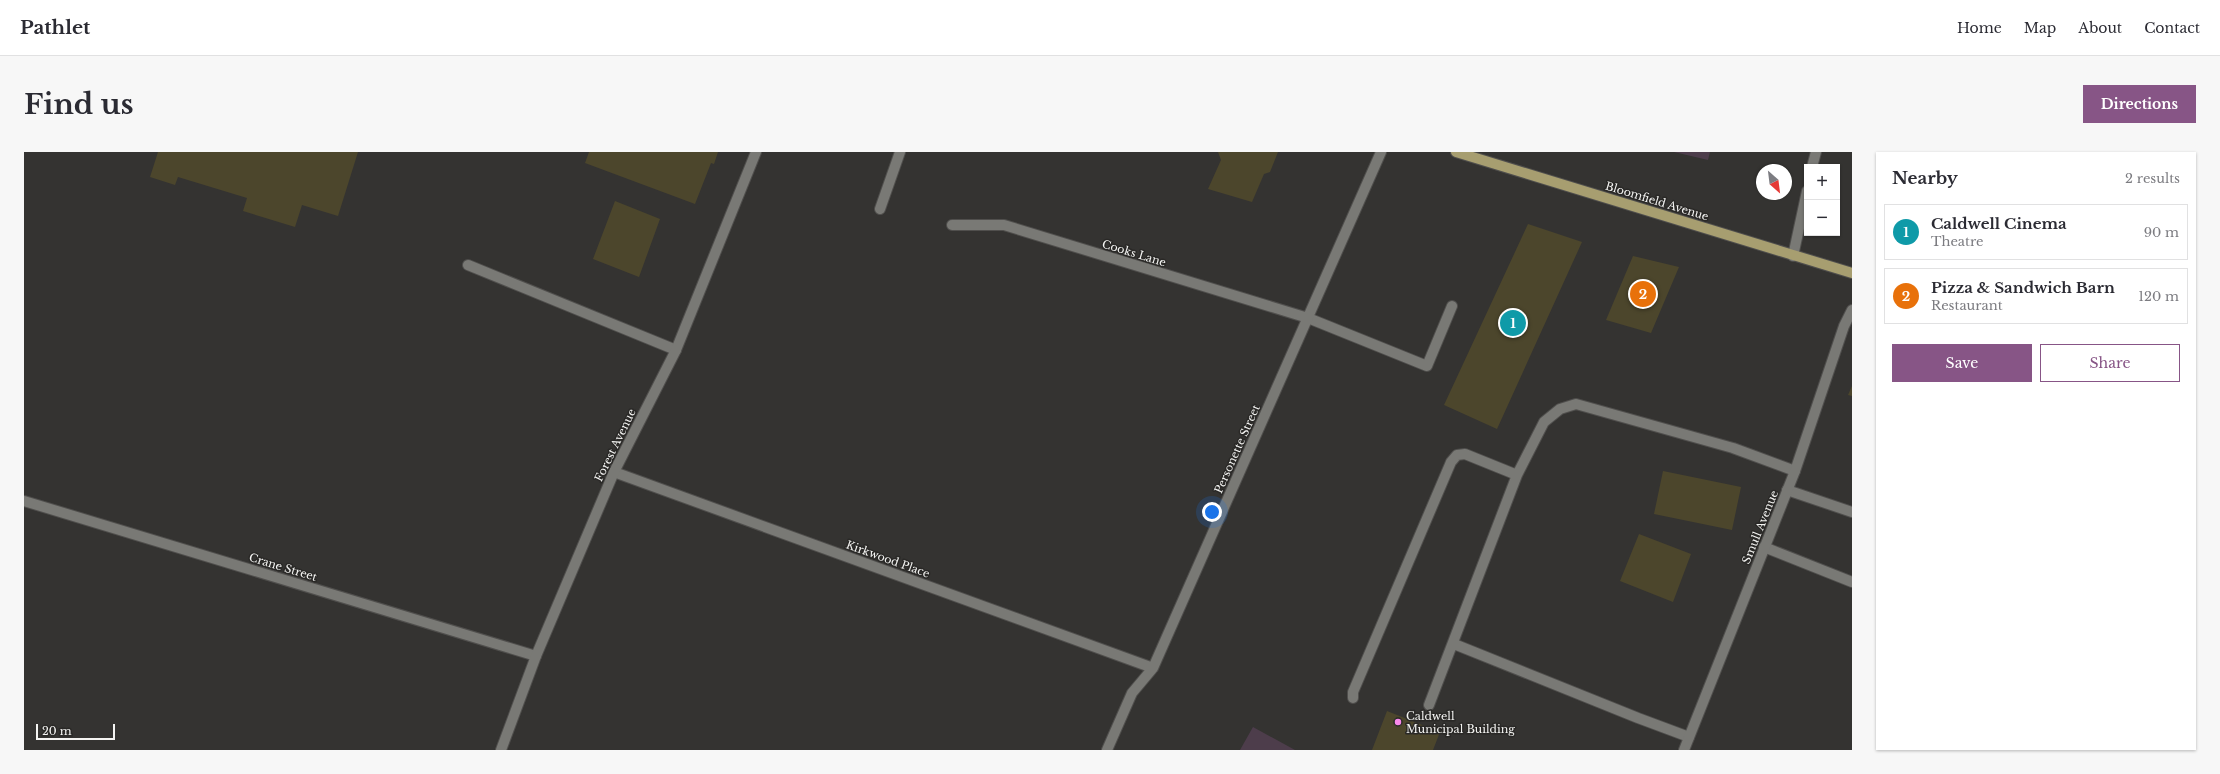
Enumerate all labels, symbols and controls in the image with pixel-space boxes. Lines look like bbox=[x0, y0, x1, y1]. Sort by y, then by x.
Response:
text: Pathlet bbox=[20, 16, 90, 39]
text: Home bbox=[1957, 19, 2002, 37]
text: Map bbox=[2024, 19, 2056, 37]
text: About bbox=[2078, 19, 2122, 37]
text: Contact bbox=[2144, 19, 2200, 37]
button: Directions bbox=[2083, 85, 2196, 123]
text: Find us bbox=[24, 87, 134, 122]
north arrow bbox=[1756, 164, 1792, 200]
map controls bbox=[1804, 164, 1840, 236]
button: + bbox=[1804, 164, 1840, 200]
text: Nearby bbox=[1892, 168, 1958, 189]
text: 2 results bbox=[2125, 170, 2180, 187]
street label: Bloomfield Avenue bbox=[1604, 179, 1710, 223]
button: − bbox=[1804, 200, 1840, 236]
text: Caldwell Cinema bbox=[1931, 214, 2067, 233]
text: 1 bbox=[1903, 224, 1909, 241]
text: 90 m bbox=[2144, 224, 2179, 241]
text: Theatre bbox=[1931, 233, 1983, 250]
street label: Cooks Lane bbox=[1100, 237, 1168, 269]
text: Pizza & Sandwich Barn bbox=[1931, 278, 2115, 297]
pin: 2 bbox=[1630, 279, 1656, 309]
text: 2 bbox=[1902, 288, 1910, 305]
text: 120 m bbox=[2138, 288, 2179, 305]
text: Restaurant bbox=[1931, 297, 2003, 314]
pin: 1 bbox=[1500, 308, 1526, 338]
button: Save bbox=[1892, 344, 2032, 382]
button: Share bbox=[2040, 344, 2180, 382]
street label: Personette Street bbox=[1211, 402, 1263, 496]
street label: Forest Avenue bbox=[591, 406, 639, 484]
street label: Smull Avenue bbox=[1739, 488, 1781, 566]
your location bbox=[1202, 502, 1222, 522]
street label: Kirkwood Place bbox=[844, 537, 932, 581]
street label: Crane Street bbox=[247, 550, 319, 584]
place label: Caldwell Municipal Building bbox=[1406, 709, 1515, 736]
marker: Caldwell Municipal Building bbox=[1393, 717, 1403, 727]
scale bar bbox=[36, 722, 115, 741]
text: 20 m bbox=[42, 724, 72, 738]

